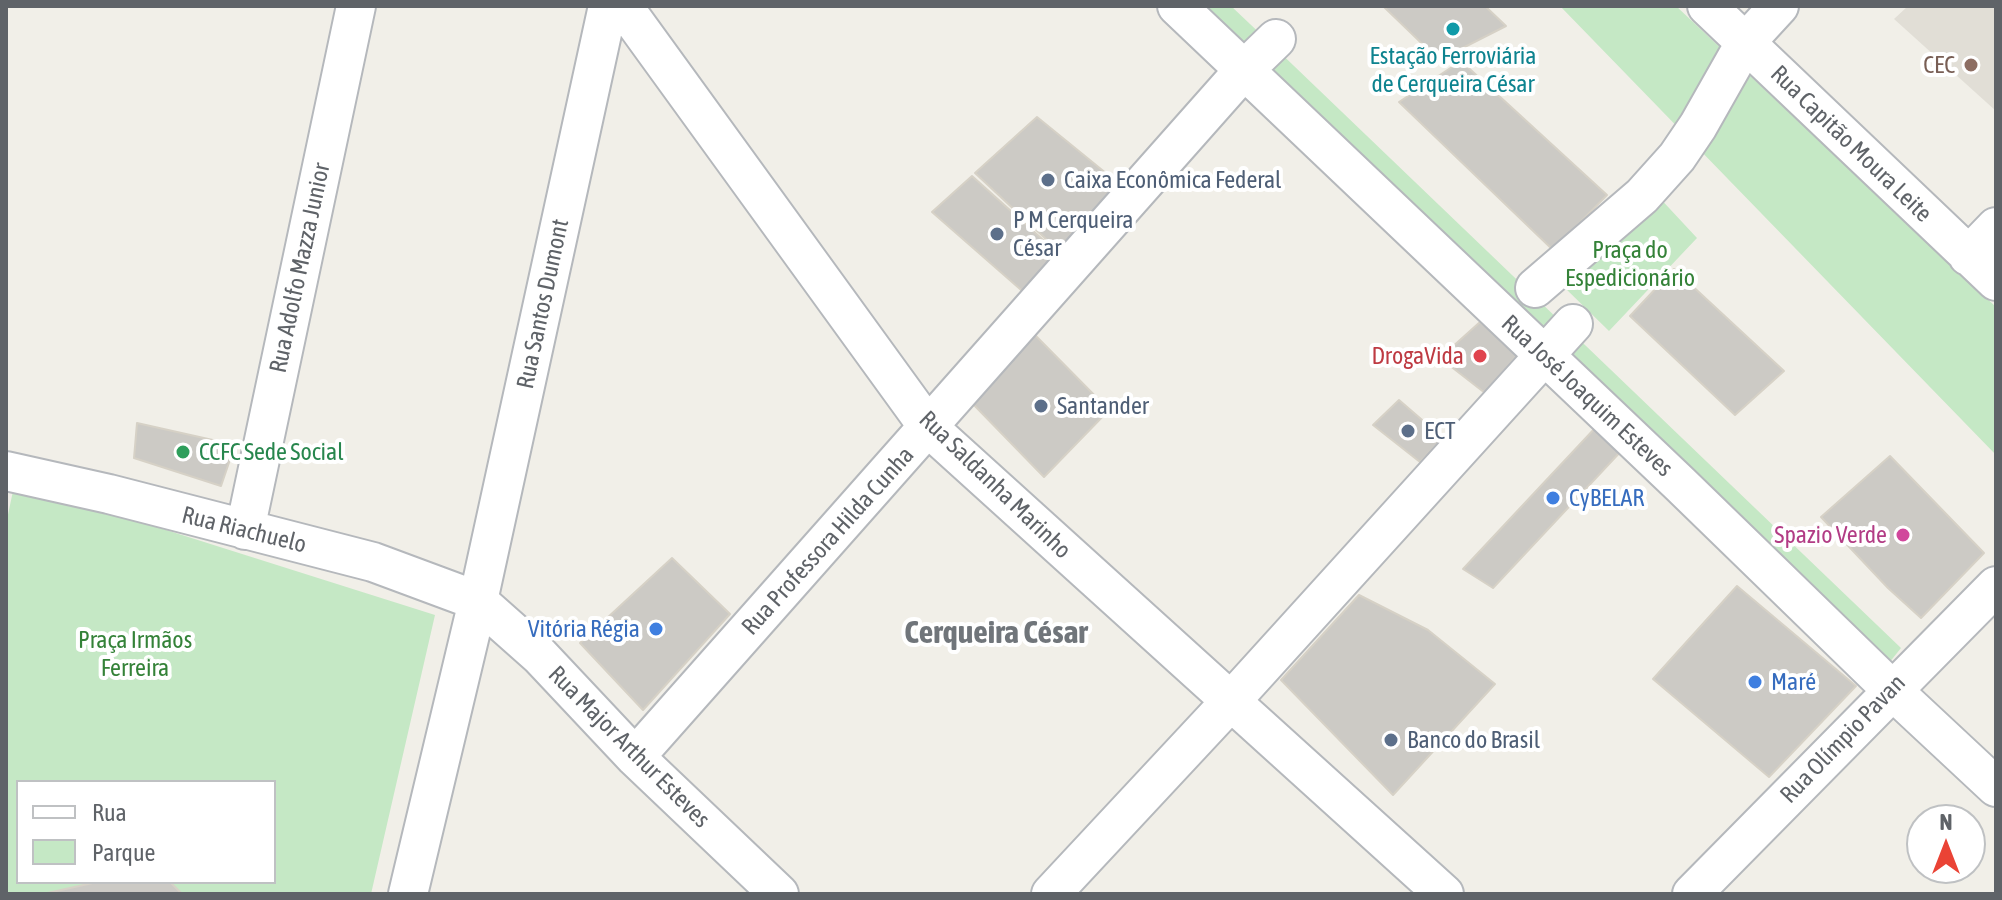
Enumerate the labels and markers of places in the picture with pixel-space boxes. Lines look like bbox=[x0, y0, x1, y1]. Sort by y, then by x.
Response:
marker: Estação Ferroviária de Cerqueira César bbox=[1444, 20, 1462, 38]
place label: Estação Ferroviária de Cerqueira César bbox=[1370, 42, 1536, 98]
place label: CEC bbox=[1923, 51, 1955, 79]
marker: CEC bbox=[1962, 56, 1980, 74]
place label: Caixa Econômica Federal bbox=[1064, 166, 1281, 194]
marker: Caixa Econômica Federal bbox=[1039, 171, 1057, 189]
place label: P M Cerqueira César bbox=[1013, 206, 1133, 262]
marker: P M Cerqueira César bbox=[988, 225, 1006, 243]
place label: DrogaVida bbox=[1371, 342, 1464, 370]
marker: DrogaVida bbox=[1471, 347, 1489, 365]
place label: Santander bbox=[1057, 392, 1149, 420]
marker: Santander bbox=[1032, 397, 1050, 415]
place label: ECT bbox=[1424, 417, 1456, 445]
marker: ECT bbox=[1399, 422, 1417, 440]
place label: CCFC Sede Social bbox=[199, 438, 344, 466]
marker: CCFC Sede Social bbox=[174, 443, 192, 461]
place label: CyBELAR bbox=[1569, 484, 1644, 512]
marker: CyBELAR bbox=[1544, 489, 1562, 507]
place label: Spazio Verde bbox=[1774, 521, 1887, 549]
marker: Spazio Verde bbox=[1894, 526, 1912, 544]
place label: Vitória Régia bbox=[528, 615, 640, 643]
marker: Vitória Régia bbox=[647, 620, 665, 638]
place label: Maré bbox=[1771, 668, 1816, 696]
marker: Maré bbox=[1746, 673, 1764, 691]
place label: Banco do Brasil bbox=[1407, 726, 1540, 754]
marker: Banco do Brasil bbox=[1382, 731, 1400, 749]

